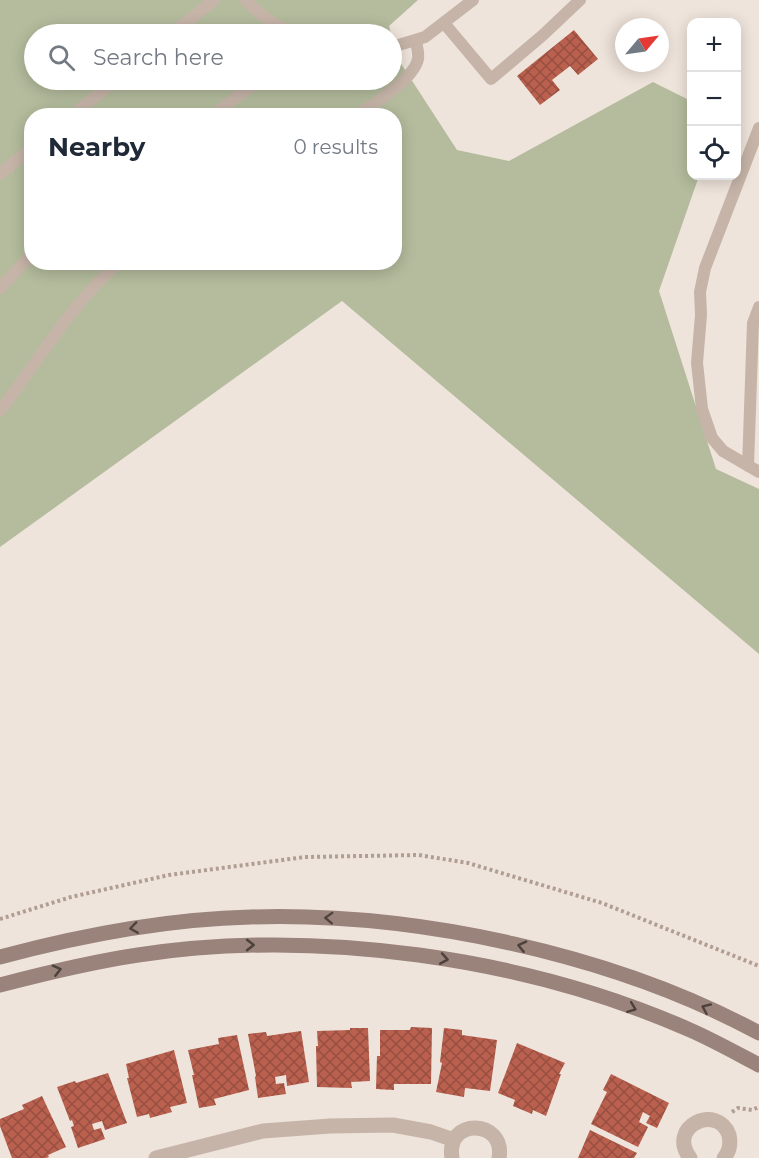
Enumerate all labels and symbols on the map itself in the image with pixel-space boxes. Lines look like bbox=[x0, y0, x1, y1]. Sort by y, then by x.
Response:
north arrow bbox=[615, 18, 669, 72]
one-way arrow bbox=[324, 912, 333, 925]
one-way arrow bbox=[130, 922, 139, 934]
one-way arrow bbox=[245, 939, 254, 951]
one-way arrow bbox=[517, 941, 527, 954]
one-way arrow bbox=[439, 952, 449, 965]
one-way arrow bbox=[51, 964, 61, 977]
one-way arrow bbox=[626, 1001, 637, 1013]
one-way arrow bbox=[701, 1003, 712, 1015]

